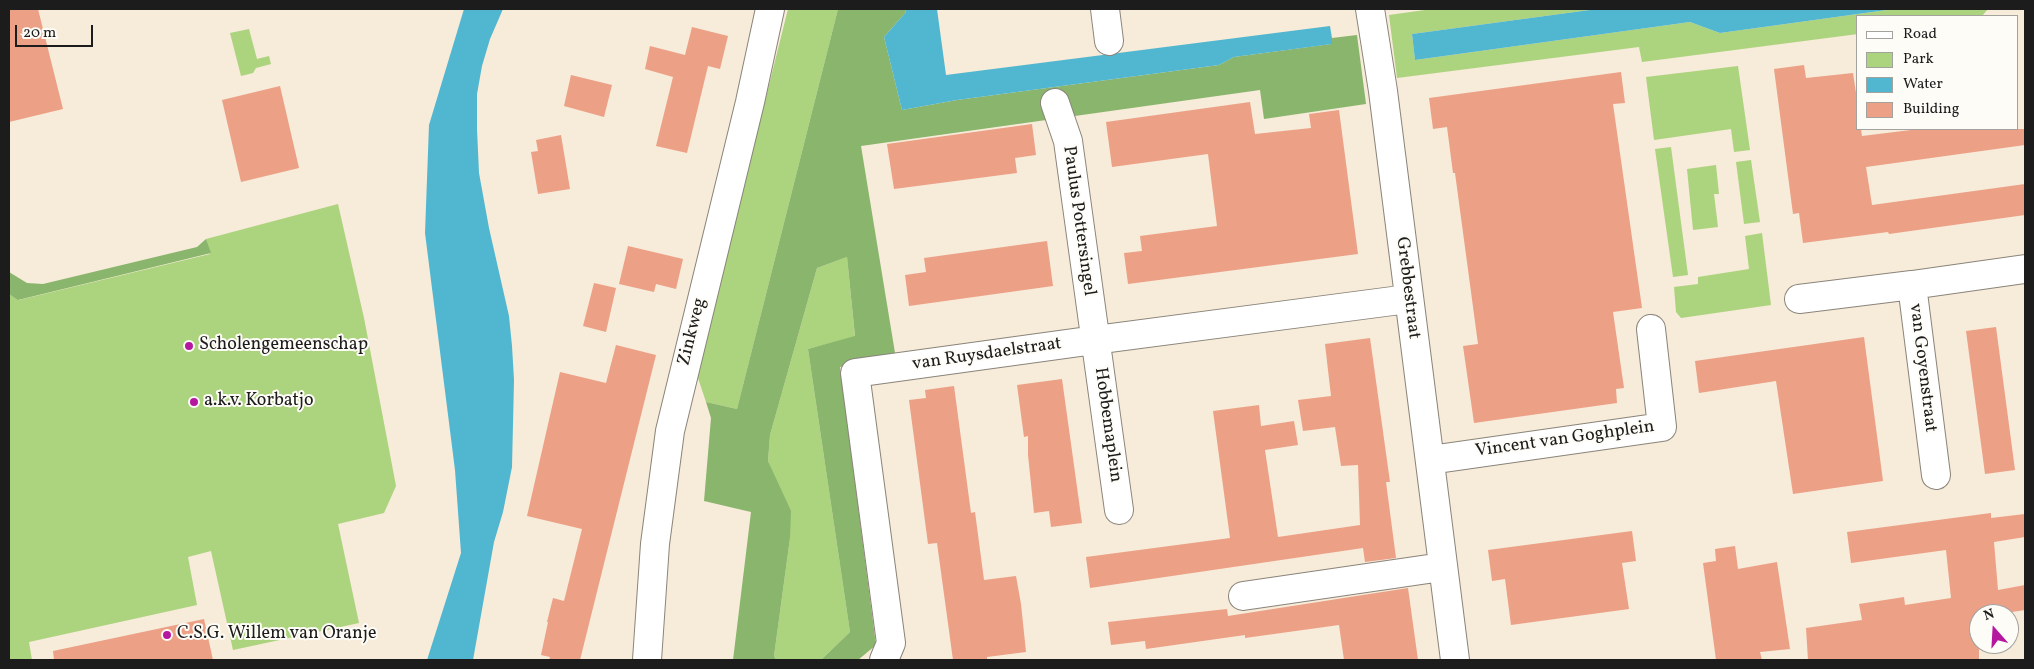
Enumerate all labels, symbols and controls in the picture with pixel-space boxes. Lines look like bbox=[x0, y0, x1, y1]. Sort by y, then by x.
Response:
scale bar bbox=[18, 15, 95, 47]
legend bbox=[1856, 15, 2019, 130]
text: 20 m bbox=[23, 23, 56, 44]
text: Road bbox=[1903, 24, 1937, 45]
text: Park bbox=[1903, 49, 1934, 70]
text: Water bbox=[1903, 74, 1943, 95]
text: Building bbox=[1903, 99, 1959, 120]
street label: Paulus Pottersingel bbox=[1057, 145, 1099, 297]
street label: Grebbestraat bbox=[1390, 236, 1424, 340]
street label: Zinkweg bbox=[674, 296, 712, 368]
street label: van Goyenstraat bbox=[1903, 302, 1941, 434]
street label: van Ruysdaelstraat bbox=[911, 334, 1063, 376]
place label: Scholengemeenschap bbox=[199, 335, 368, 357]
marker: Scholengemeenschap bbox=[183, 340, 195, 352]
street label: Hobbemaplein bbox=[1088, 366, 1126, 484]
place label: a.k.v. Korbatjo bbox=[204, 391, 314, 413]
marker: a.k.v. Korbatjo bbox=[188, 396, 200, 408]
street label: Vincent van Goghplein bbox=[1474, 417, 1656, 463]
north arrow bbox=[1969, 604, 2019, 654]
text: N bbox=[1981, 605, 1997, 626]
place label: C.S.G. Willem van Oranje bbox=[177, 624, 376, 646]
marker: C.S.G. Willem van Oranje bbox=[161, 629, 173, 641]

